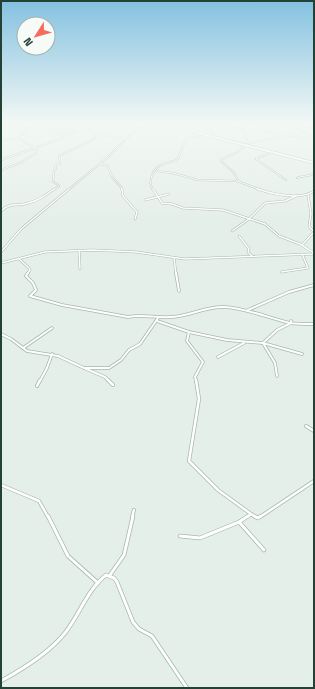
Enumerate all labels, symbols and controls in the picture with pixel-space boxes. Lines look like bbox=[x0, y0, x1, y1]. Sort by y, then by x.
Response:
north arrow bbox=[16, 16, 56, 56]
text: N bbox=[20, 35, 36, 49]

